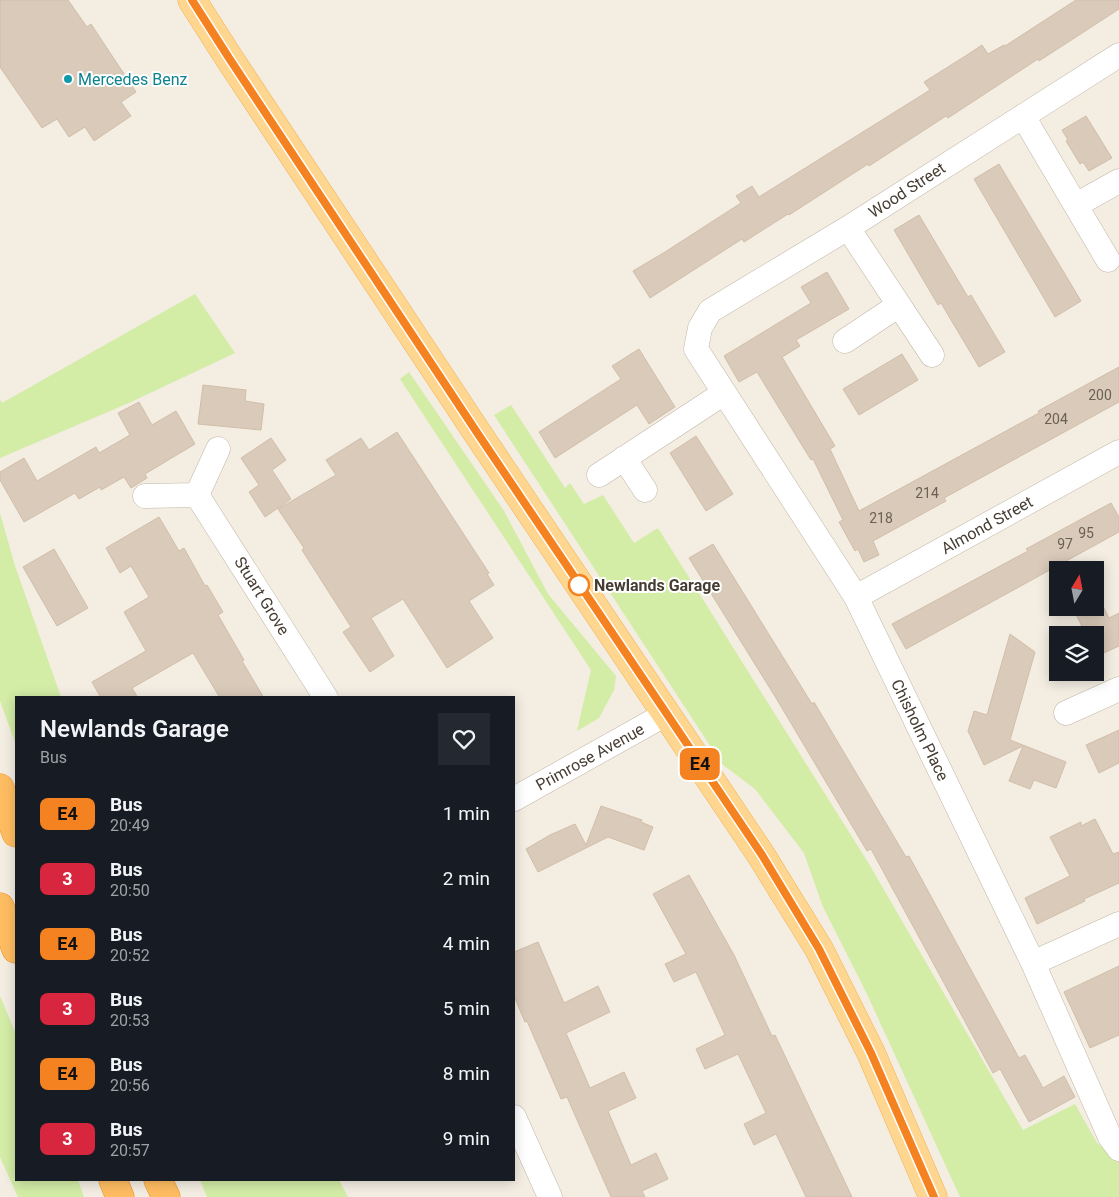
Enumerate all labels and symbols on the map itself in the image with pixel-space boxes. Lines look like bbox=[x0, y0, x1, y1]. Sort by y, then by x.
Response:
place label: Mercedes Benz bbox=[78, 70, 188, 89]
marker: Mercedes Benz bbox=[62, 73, 74, 85]
street label: Wood Street bbox=[865, 158, 949, 222]
house number: 200 bbox=[1088, 387, 1112, 403]
house number: 204 bbox=[1044, 411, 1068, 427]
house number: 214 bbox=[915, 485, 939, 501]
street label: Almond Street bbox=[938, 492, 1036, 558]
house number: 218 bbox=[869, 510, 893, 526]
house number: 95 bbox=[1078, 525, 1094, 541]
house number: 97 bbox=[1057, 536, 1073, 552]
street label: Stuart Grove bbox=[230, 553, 294, 639]
north arrow bbox=[1049, 561, 1104, 616]
marker: Newlands Garage bbox=[568, 574, 590, 596]
place label: Newlands Garage bbox=[594, 576, 720, 595]
street label: Chisholm Place bbox=[887, 676, 953, 784]
street label: Primrose Avenue bbox=[533, 719, 647, 795]
line badge: E4 bbox=[678, 748, 722, 780]

